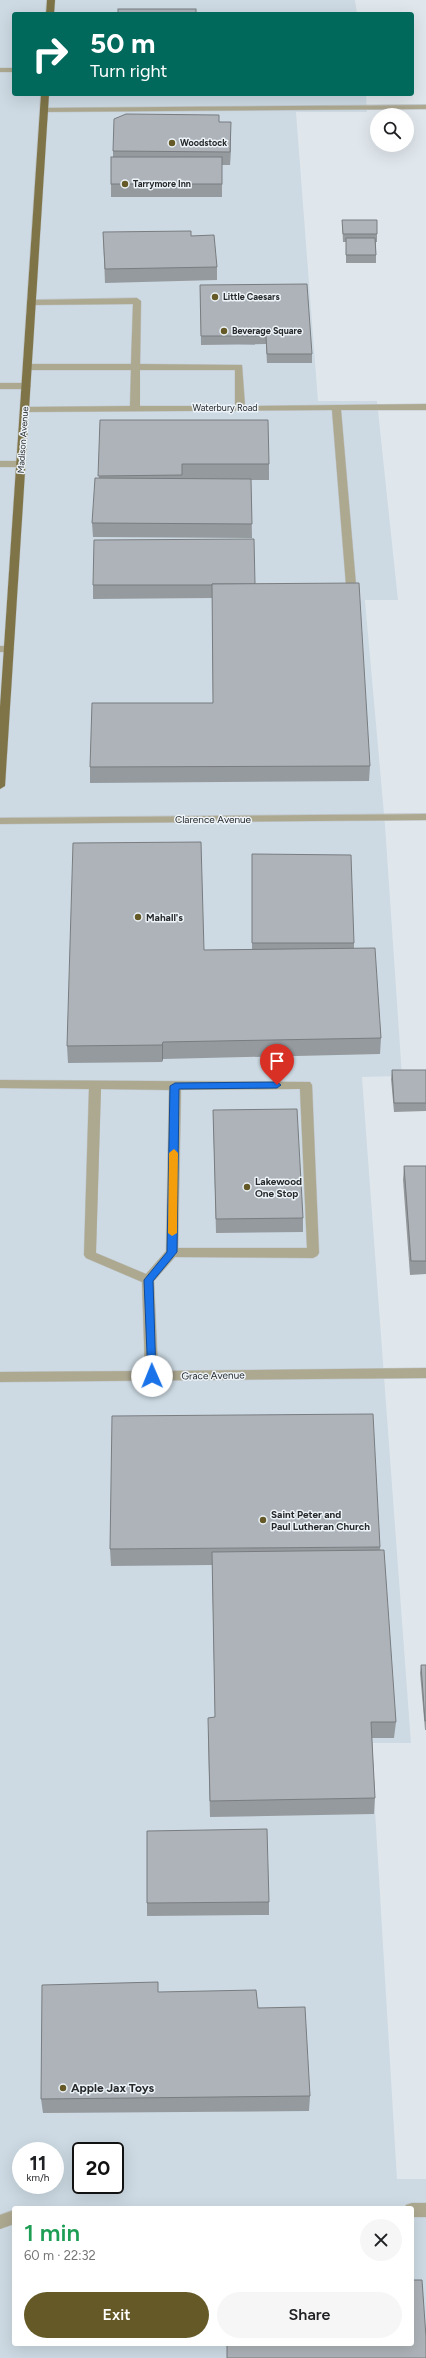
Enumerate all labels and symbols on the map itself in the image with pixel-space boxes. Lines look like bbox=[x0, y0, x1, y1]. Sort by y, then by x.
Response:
place label: Woodstock bbox=[180, 137, 227, 148]
marker: Woodstock bbox=[167, 138, 177, 148]
place label: Tarrymore Inn bbox=[133, 178, 191, 189]
marker: Tarrymore Inn bbox=[120, 179, 130, 189]
place label: Little Caesars bbox=[223, 291, 280, 302]
marker: Little Caesars bbox=[210, 292, 220, 302]
place label: Beverage Square bbox=[232, 325, 302, 336]
marker: Beverage Square bbox=[219, 326, 229, 336]
street label: Waterbury Road bbox=[192, 402, 258, 413]
street label: Madison Avenue bbox=[15, 406, 30, 474]
street label: Clarence Avenue bbox=[175, 813, 252, 826]
place label: Mahall's bbox=[146, 911, 183, 924]
marker: Mahall's bbox=[133, 912, 143, 922]
pin bbox=[260, 1044, 294, 1085]
place label: Lakewood One Stop bbox=[255, 1175, 302, 1200]
marker: Lakewood One Stop bbox=[242, 1182, 252, 1192]
position arrow bbox=[131, 1355, 173, 1397]
street label: Grace Avenue bbox=[181, 1368, 245, 1383]
place label: Saint Peter and Paul Lutheran Church bbox=[271, 1508, 370, 1533]
marker: Saint Peter and Paul Lutheran Church bbox=[258, 1515, 268, 1525]
place label: Apple Jax Toys bbox=[71, 2081, 155, 2095]
marker: Apple Jax Toys bbox=[58, 2083, 68, 2093]
speed limit sign: 20 bbox=[72, 2142, 124, 2194]

